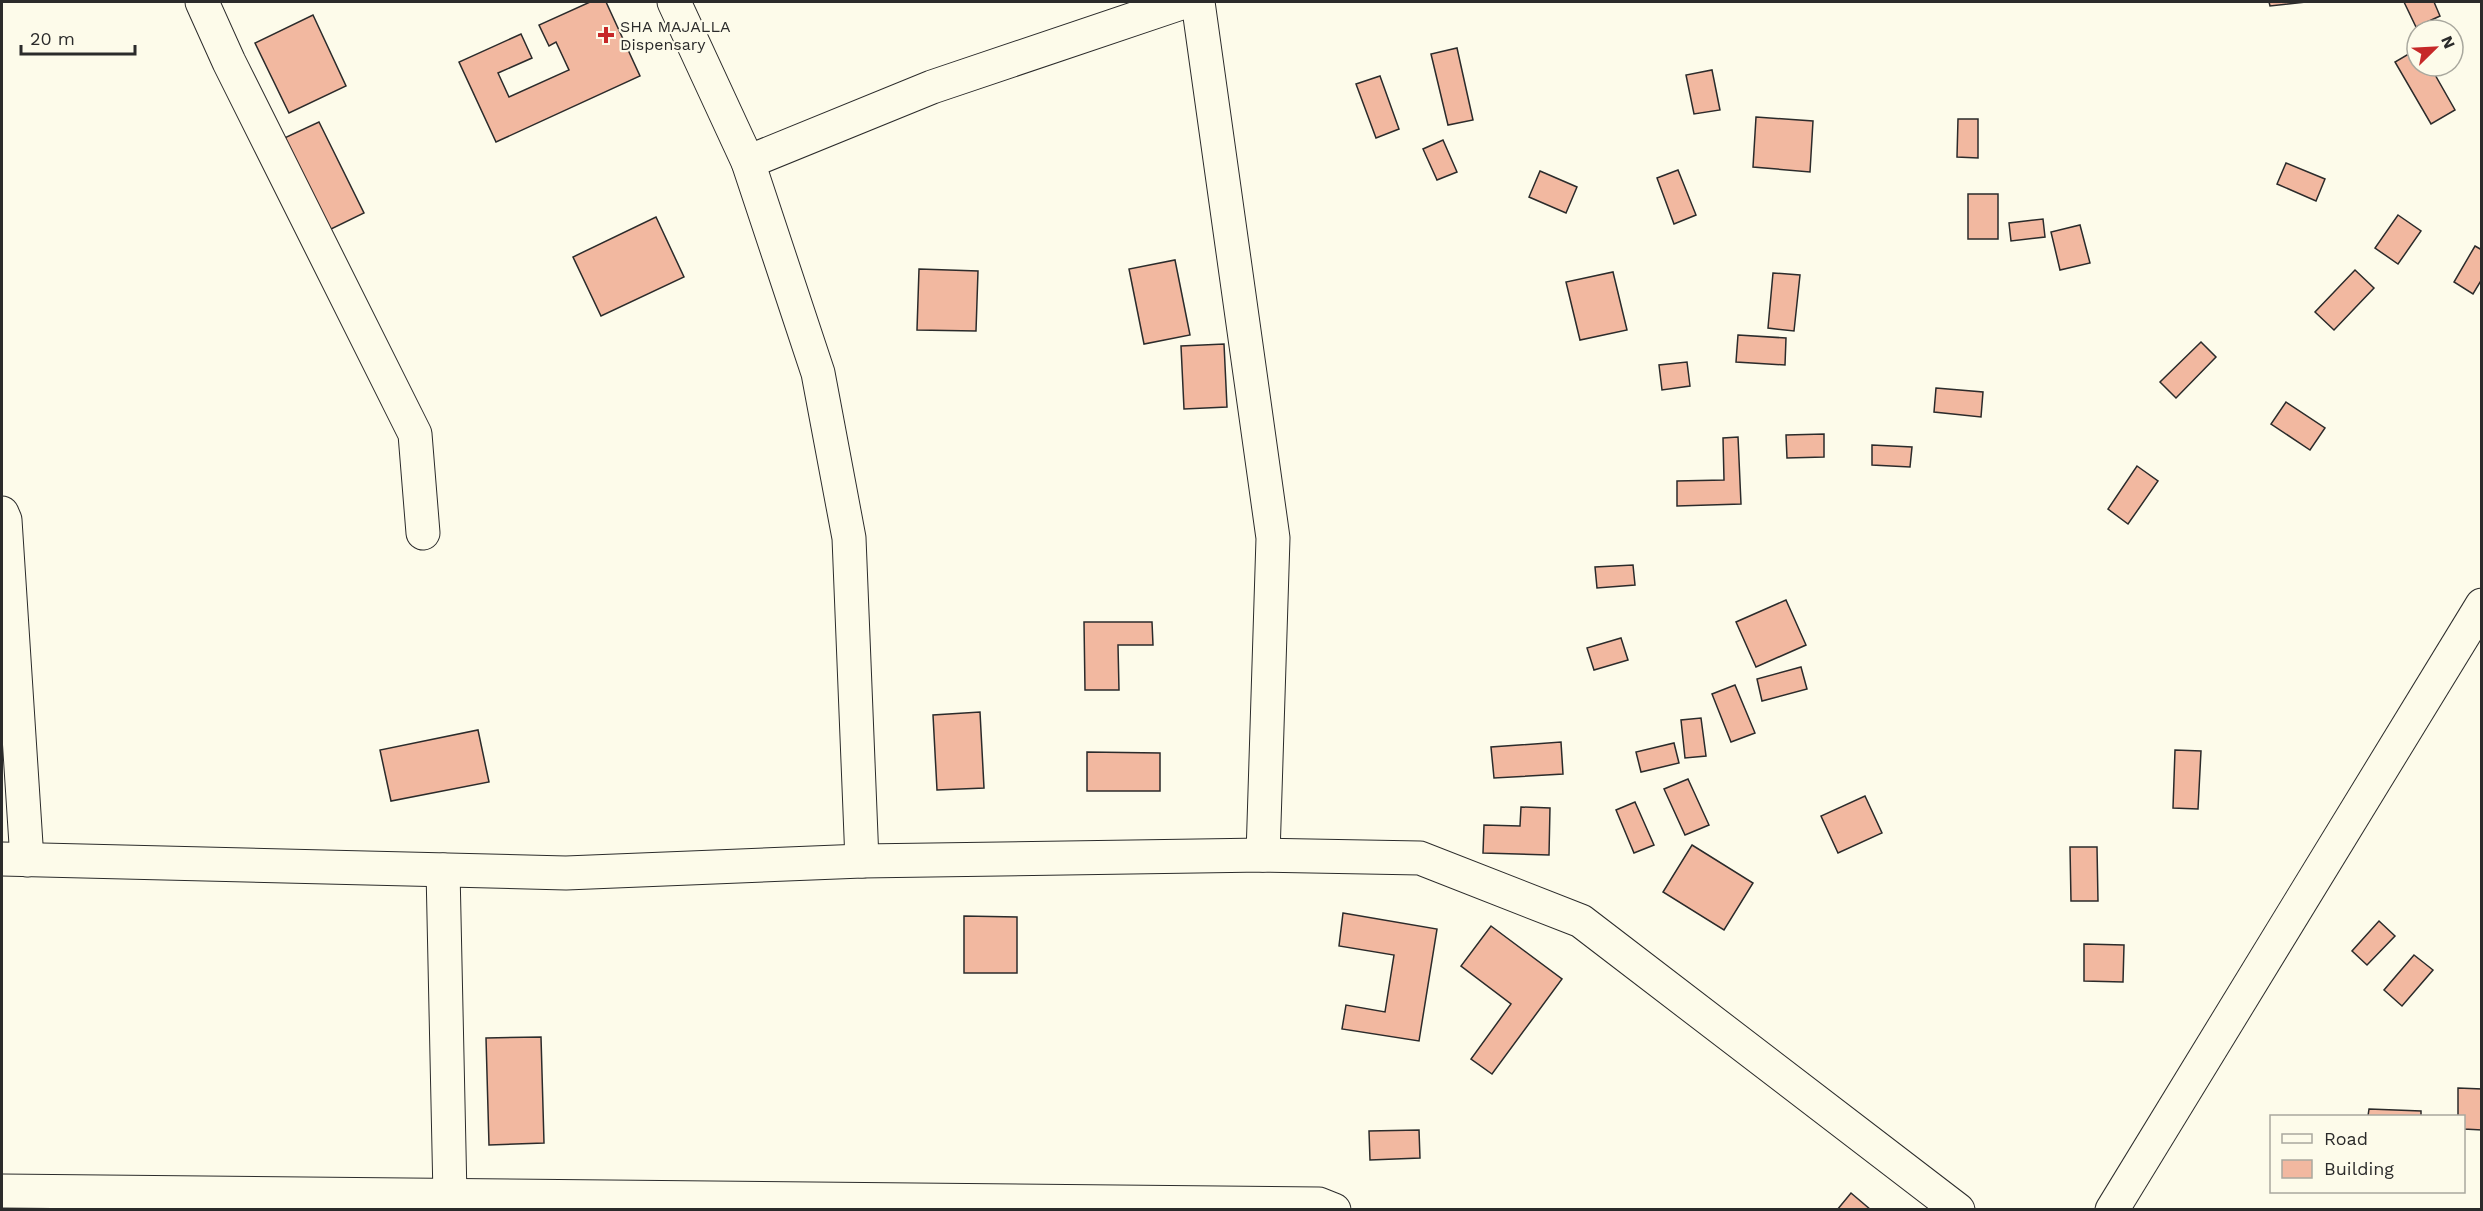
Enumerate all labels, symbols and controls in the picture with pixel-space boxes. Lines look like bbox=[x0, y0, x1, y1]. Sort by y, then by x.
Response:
place label: SHA MAJALLA Dispensary bbox=[620, 17, 731, 54]
scale bar bbox=[21, 18, 135, 56]
north arrow bbox=[2405, 18, 2465, 78]
marker: SHA MAJALLA Dispensary bbox=[597, 26, 615, 44]
text: 20 m bbox=[30, 28, 75, 49]
text: N bbox=[2437, 33, 2459, 51]
legend bbox=[2270, 1115, 2465, 1193]
text: Road bbox=[2324, 1128, 2368, 1149]
text: Building bbox=[2324, 1158, 2394, 1179]

